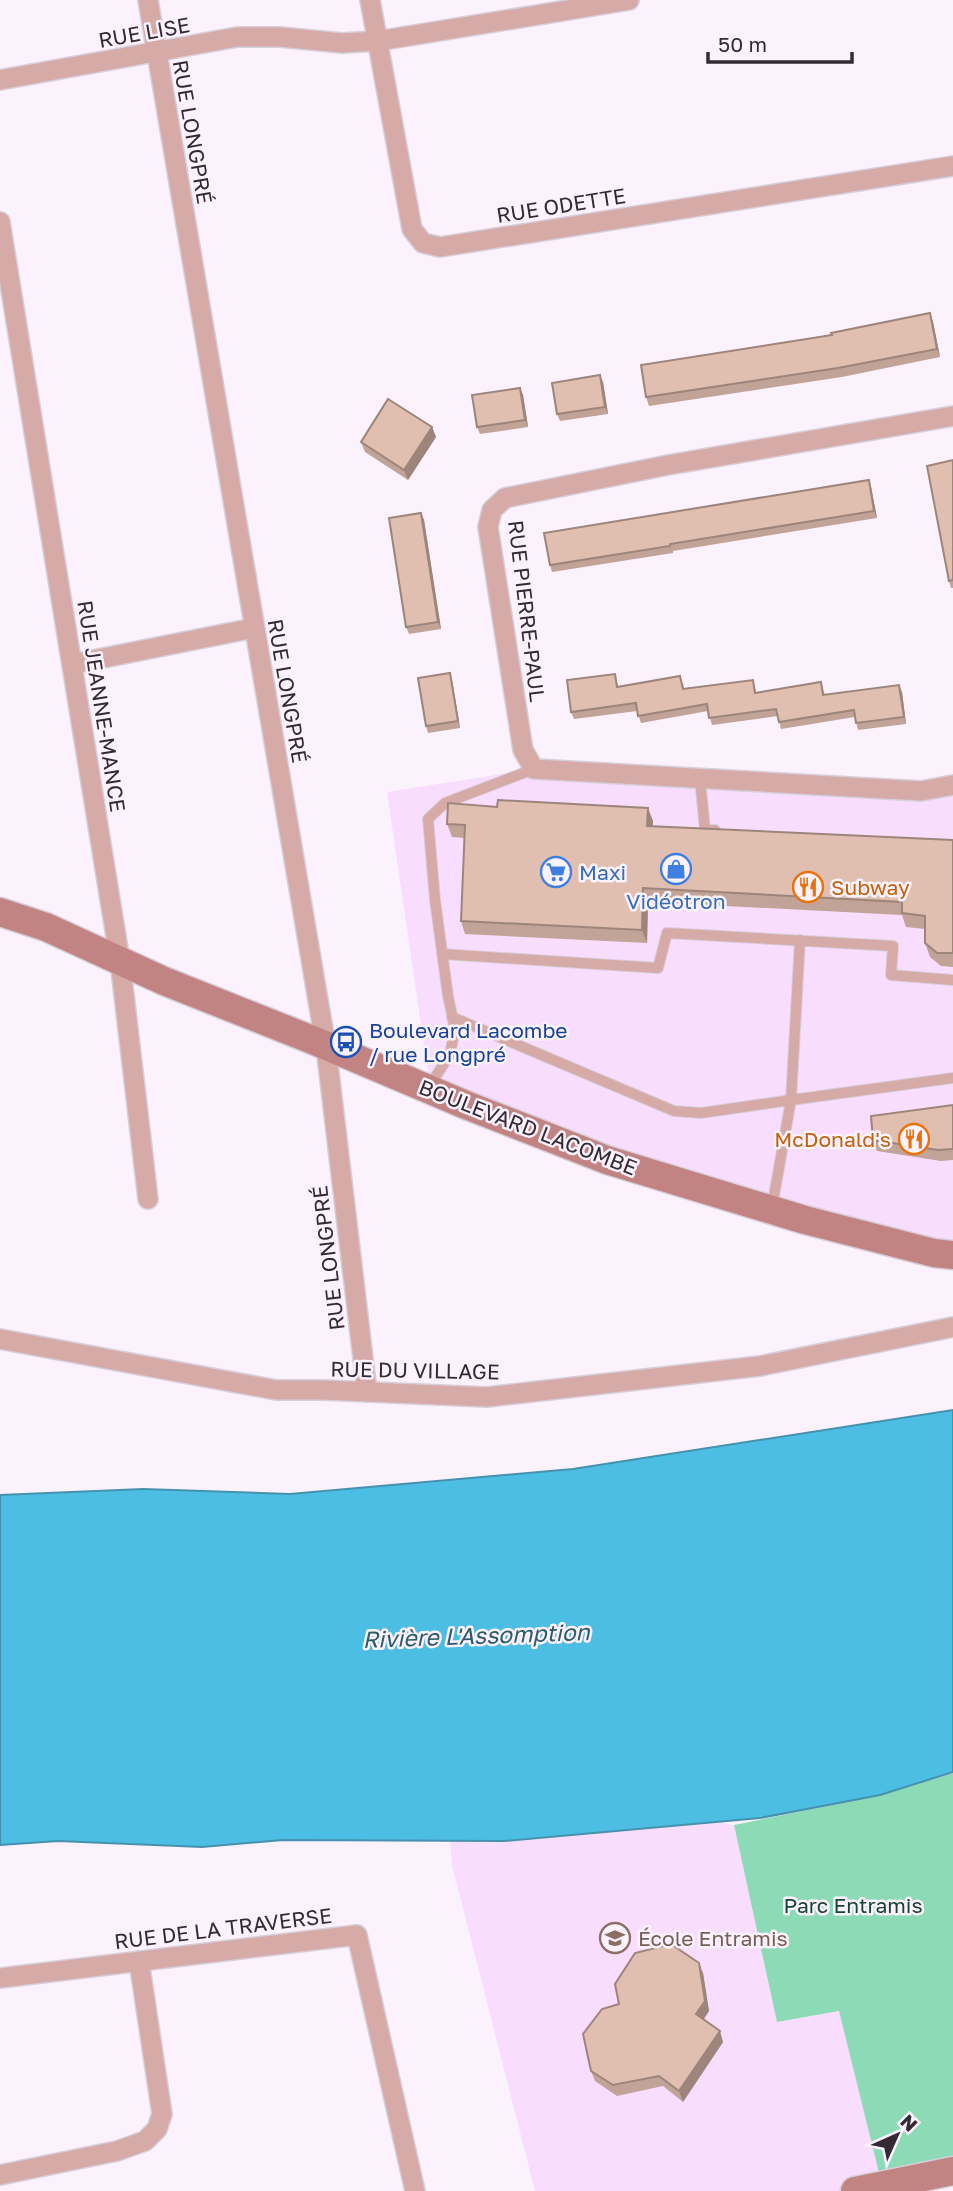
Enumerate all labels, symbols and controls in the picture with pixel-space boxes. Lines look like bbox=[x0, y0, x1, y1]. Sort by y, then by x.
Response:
street label: RUE LISE bbox=[96, 11, 192, 53]
scale bar bbox=[708, 21, 852, 65]
text: 50 m bbox=[718, 31, 767, 57]
street label: RUE LONGPRÉ bbox=[168, 58, 218, 206]
street label: RUE ODETTE bbox=[495, 182, 627, 228]
street label: RUE PIERRE-PAUL bbox=[503, 519, 551, 703]
street label: RUE JEANNE-MANCE bbox=[72, 598, 132, 814]
street label: RUE LONGPRÉ bbox=[263, 617, 313, 765]
shop icon: Vidéotron bbox=[659, 852, 693, 886]
supermarket icon: Maxi bbox=[539, 855, 573, 889]
place label: Maxi bbox=[579, 859, 626, 885]
restaurant icon: Subway bbox=[791, 870, 825, 904]
place label: Subway bbox=[831, 874, 910, 900]
place label: Vidéotron bbox=[626, 888, 726, 914]
place label: Boulevard Lacombe / rue Longpré bbox=[369, 1017, 568, 1067]
bus stop icon: Boulevard Lacombe / rue Longpré bbox=[329, 1025, 363, 1059]
street label: BOULEVARD LACOMBE bbox=[415, 1073, 641, 1181]
restaurant icon: McDonald's bbox=[897, 1122, 931, 1156]
place label: McDonald's bbox=[774, 1126, 891, 1152]
street label: RUE LONGPRÉ bbox=[306, 1184, 350, 1332]
street label: RUE DU VILLAGE bbox=[330, 1356, 500, 1384]
water label: Rivière L'Assomption bbox=[362, 1617, 591, 1653]
park label: Parc Entramis bbox=[783, 1892, 923, 1918]
street label: RUE DE LA TRAVERSE bbox=[113, 1902, 333, 1954]
school or university icon: École Entramis bbox=[598, 1921, 632, 1955]
place label: École Entramis bbox=[638, 1925, 788, 1951]
north arrow bbox=[862, 2100, 932, 2170]
text: N bbox=[896, 2109, 923, 2136]

